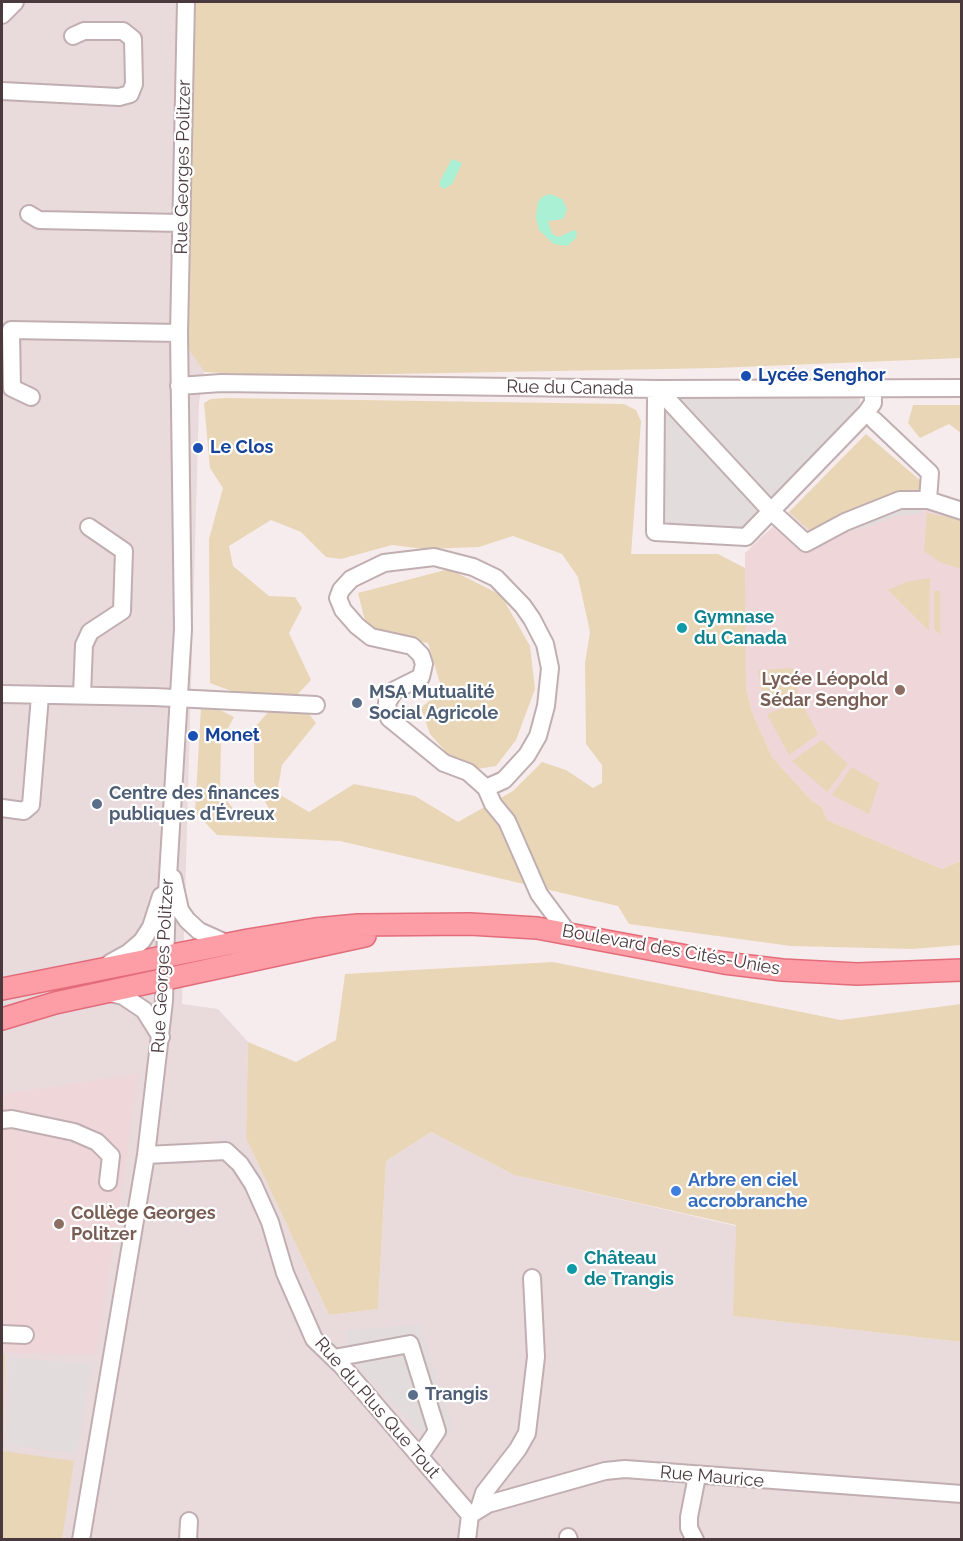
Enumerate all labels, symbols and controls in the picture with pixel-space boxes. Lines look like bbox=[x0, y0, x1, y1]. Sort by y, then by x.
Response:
street label: Rue Georges Politzer bbox=[171, 79, 195, 255]
place label: Lycée Senghor bbox=[758, 365, 886, 387]
marker: Lycée Senghor bbox=[739, 369, 753, 383]
street label: Rue du Canada bbox=[506, 376, 634, 400]
place label: Le Clos bbox=[210, 437, 273, 459]
marker: Le Clos bbox=[191, 441, 205, 455]
place label: Gymnase du Canada bbox=[694, 607, 787, 650]
marker: Gymnase du Canada bbox=[675, 621, 689, 635]
place label: Lycée Léopold Sédar Senghor bbox=[760, 669, 888, 712]
place label: MSA Mutualité Social Agricole bbox=[369, 682, 498, 724]
marker: Lycée Léopold Sédar Senghor bbox=[893, 683, 907, 697]
marker: MSA Mutualité Social Agricole bbox=[350, 696, 364, 710]
place label: Monet bbox=[205, 725, 260, 747]
marker: Monet bbox=[186, 729, 200, 743]
place label: Centre des finances publiques d'Évreux bbox=[109, 783, 279, 826]
marker: Centre des finances publiques d'Évreux bbox=[90, 797, 104, 811]
street label: Rue Georges Politzer bbox=[148, 878, 178, 1054]
street label: Boulevard des Cités-Unies bbox=[560, 920, 782, 980]
place label: Arbre en ciel accrobranche bbox=[688, 1170, 808, 1212]
marker: Arbre en ciel accrobranche bbox=[669, 1184, 683, 1198]
place label: Collège Georges Politzer bbox=[71, 1203, 216, 1246]
marker: Collège Georges Politzer bbox=[52, 1217, 66, 1231]
place label: Château de Trangis bbox=[584, 1248, 674, 1290]
marker: Château de Trangis bbox=[565, 1262, 579, 1276]
street label: Rue du Plus Que Tout bbox=[310, 1333, 444, 1483]
place label: Trangis bbox=[425, 1384, 488, 1406]
marker: Trangis bbox=[406, 1388, 420, 1402]
street label: Rue Maurice bbox=[659, 1462, 765, 1492]

